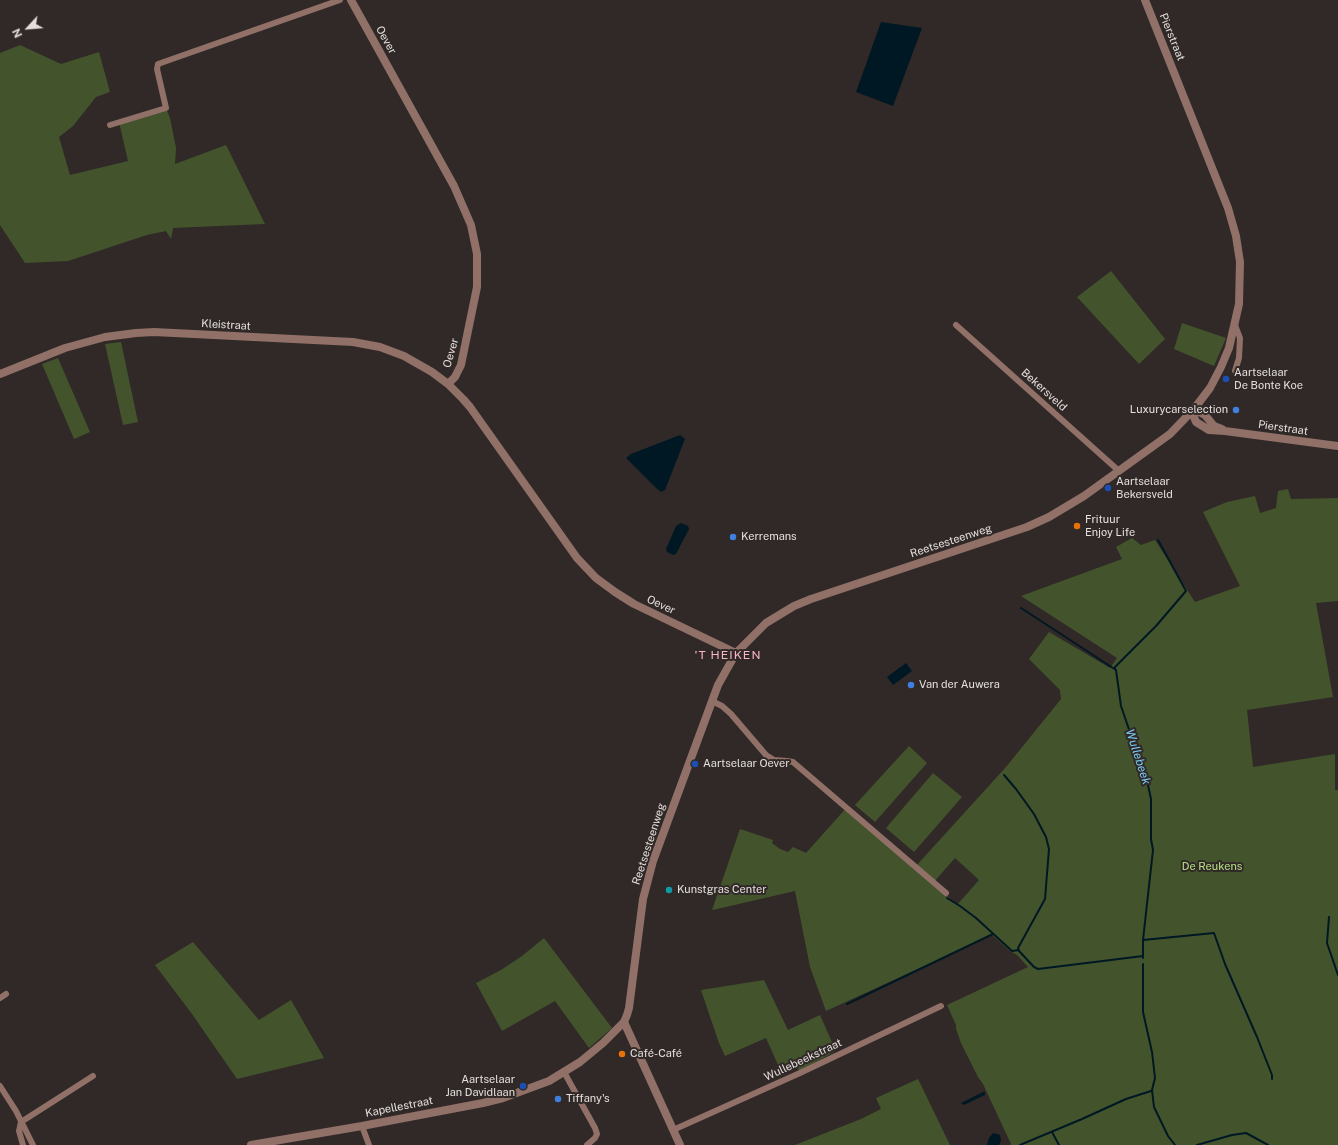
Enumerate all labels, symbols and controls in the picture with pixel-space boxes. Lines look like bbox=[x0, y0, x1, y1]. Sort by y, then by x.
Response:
north arrow bbox=[8, 8, 48, 48]
street label: Pierstraat bbox=[1156, 11, 1188, 63]
street label: Oever bbox=[373, 24, 399, 56]
text: N bbox=[10, 27, 24, 40]
street label: Kleistraat bbox=[201, 317, 251, 333]
street label: Oever bbox=[441, 337, 461, 369]
street label: Bekersveld bbox=[1018, 366, 1070, 414]
place label: Aartselaar De Bonte Koe bbox=[1234, 366, 1303, 392]
marker: Aartselaar De Bonte Koe bbox=[1221, 374, 1231, 384]
place label: Luxurycarselection bbox=[1130, 403, 1228, 417]
marker: Luxurycarselection bbox=[1231, 405, 1241, 415]
street label: Pierstraat bbox=[1257, 418, 1309, 438]
place label: Aartselaar Bekersveld bbox=[1116, 475, 1173, 501]
marker: Aartselaar Bekersveld bbox=[1103, 483, 1113, 493]
place label: Frituur Enjoy Life bbox=[1085, 513, 1135, 539]
marker: Frituur Enjoy Life bbox=[1072, 521, 1082, 531]
street label: Reetsesteenweg bbox=[908, 522, 994, 560]
place label: Kerremans bbox=[741, 530, 797, 544]
marker: Kerremans bbox=[728, 532, 738, 542]
street label: Oever bbox=[645, 593, 677, 617]
district label: 'T HEIKEN bbox=[695, 648, 761, 662]
place label: Van der Auwera bbox=[919, 678, 1000, 692]
marker: Van der Auwera bbox=[906, 680, 916, 690]
water label: Wullebeek bbox=[1122, 727, 1154, 787]
place label: Aartselaar Oever bbox=[703, 757, 790, 771]
marker: Aartselaar Oever bbox=[690, 759, 700, 769]
street label: Reetsesteenweg bbox=[630, 801, 668, 887]
park label: De Reukens bbox=[1182, 860, 1242, 874]
place label: Kunstgras Center bbox=[677, 883, 767, 897]
marker: Kunstgras Center bbox=[664, 885, 674, 895]
street label: Wullebeekstraat bbox=[762, 1036, 844, 1084]
place label: Café-Café bbox=[630, 1047, 682, 1061]
marker: Café-Café bbox=[617, 1049, 627, 1059]
place label: Aartselaar Jan Davidlaan bbox=[445, 1073, 515, 1099]
marker: Aartselaar Jan Davidlaan bbox=[518, 1081, 528, 1091]
place label: Tiffany's bbox=[566, 1092, 609, 1106]
street label: Kapellestraat bbox=[364, 1094, 434, 1120]
marker: Tiffany's bbox=[553, 1094, 563, 1104]

